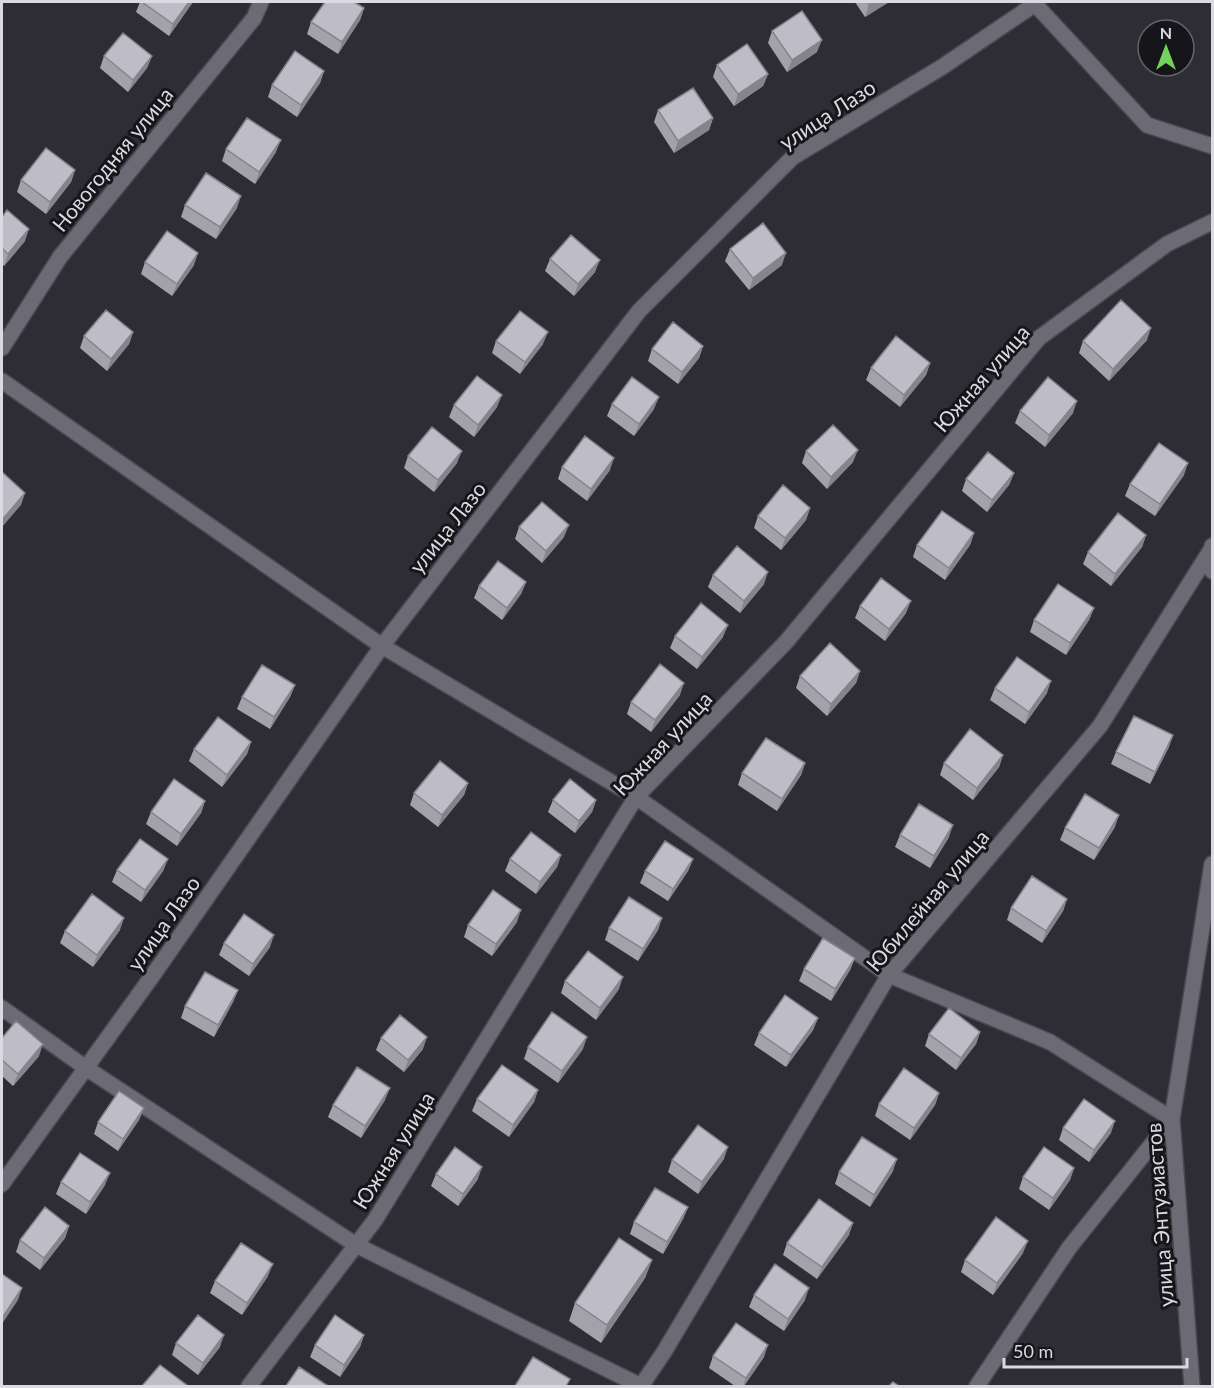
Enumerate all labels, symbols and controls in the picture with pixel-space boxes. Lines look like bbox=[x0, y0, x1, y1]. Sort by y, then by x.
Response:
north arrow bbox=[1136, 18, 1196, 78]
text: N bbox=[1160, 23, 1172, 42]
street label: улица Лазо bbox=[774, 74, 880, 154]
street label: Новогодняя улица bbox=[46, 82, 178, 236]
street label: Южная улица bbox=[928, 319, 1034, 437]
street label: улица Лазо bbox=[403, 476, 491, 578]
street label: Южная улица bbox=[607, 686, 717, 800]
street label: Юбилейная улица bbox=[861, 824, 993, 976]
street label: улица Лазо bbox=[121, 871, 205, 975]
street label: Южная улица bbox=[347, 1087, 439, 1213]
street label: улица Энтузиастов bbox=[1140, 1122, 1178, 1308]
scale bar bbox=[1004, 1331, 1187, 1369]
text: 50 m bbox=[1013, 1340, 1053, 1362]

